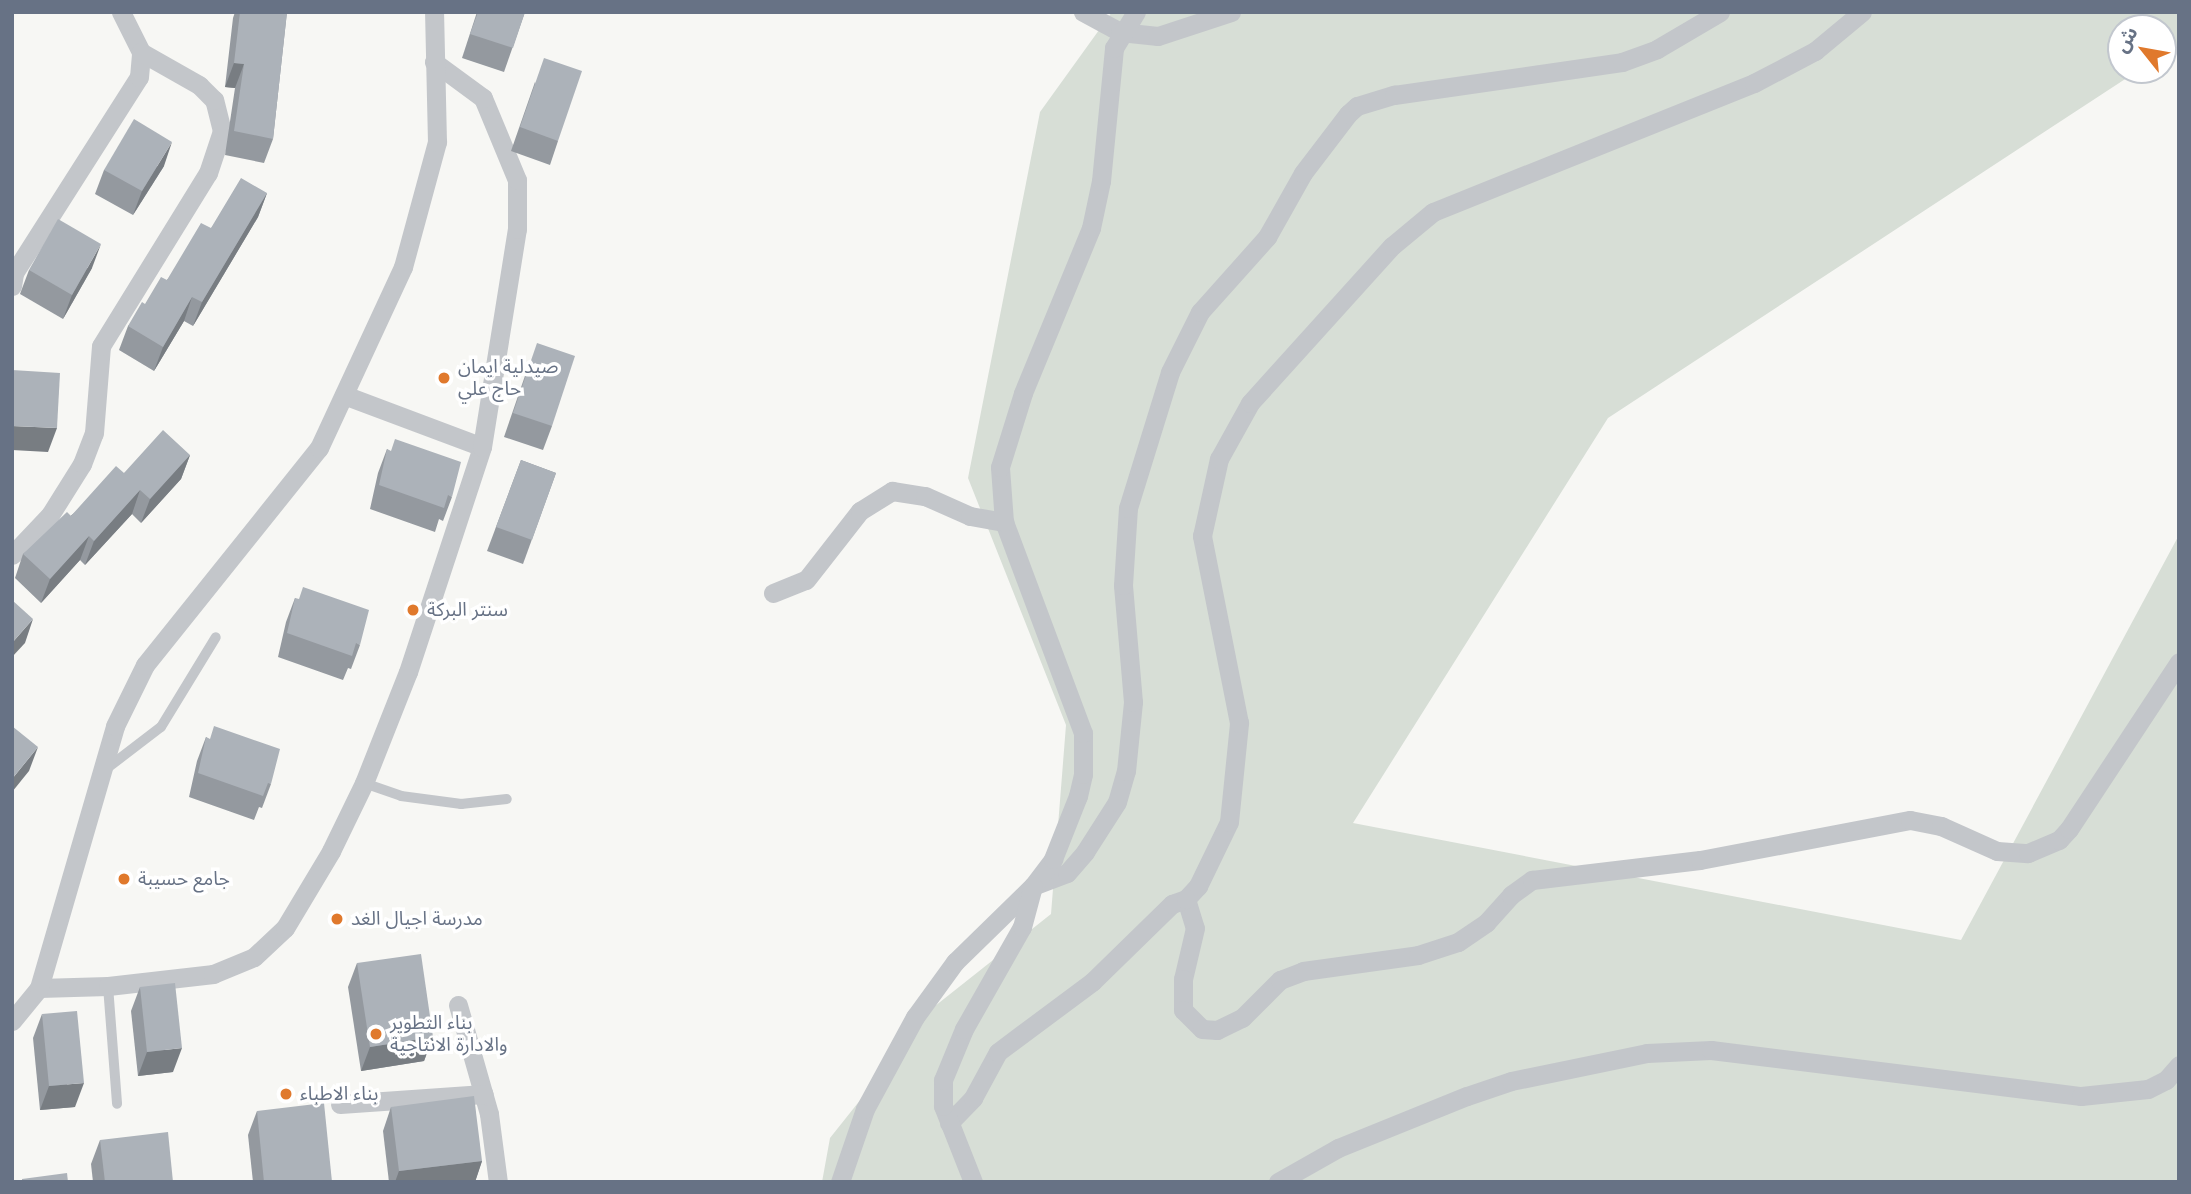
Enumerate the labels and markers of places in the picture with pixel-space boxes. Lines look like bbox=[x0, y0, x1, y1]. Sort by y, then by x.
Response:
place label: صيدلية ايمان حاج علي bbox=[458, 356, 558, 400]
marker: صيدلية ايمان حاج علي bbox=[436, 370, 452, 386]
place label: سنتر البركة bbox=[427, 599, 508, 621]
marker: سنتر البركة bbox=[405, 602, 421, 618]
place label: جامع حسيبة bbox=[138, 868, 230, 890]
marker: جامع حسيبة bbox=[116, 871, 132, 887]
place label: مدرسة اجيال الغد bbox=[351, 908, 483, 930]
marker: مدرسة اجيال الغد bbox=[329, 911, 345, 927]
place label: بناء التطوير والادارة الانتاجية bbox=[390, 1012, 507, 1056]
marker: بناء التطوير والادارة الانتاجية bbox=[368, 1026, 384, 1042]
place label: بناء الاطباء bbox=[300, 1083, 378, 1105]
marker: بناء الاطباء bbox=[278, 1086, 294, 1102]

